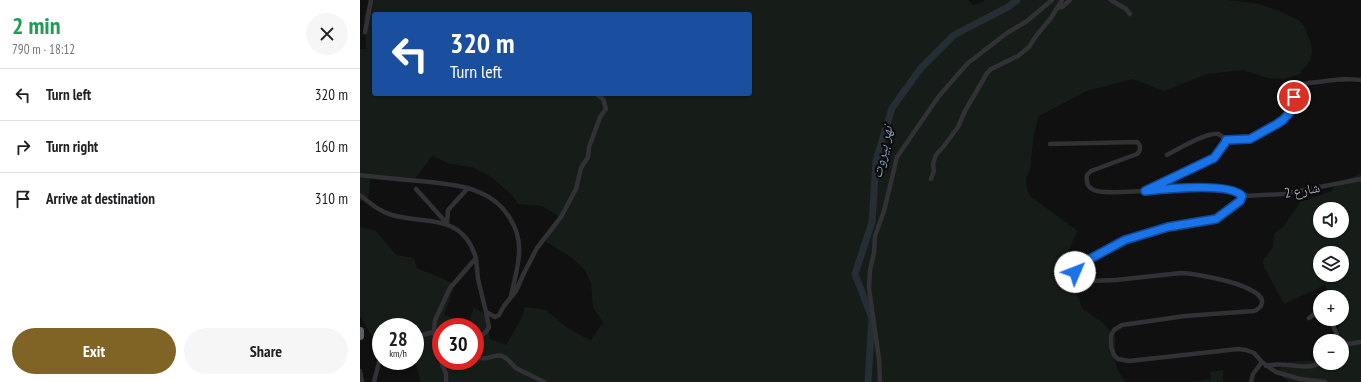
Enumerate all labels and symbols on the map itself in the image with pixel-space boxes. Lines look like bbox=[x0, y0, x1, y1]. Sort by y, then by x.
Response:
pin bbox=[1277, 80, 1311, 114]
water label: نهر بيروت bbox=[867, 121, 897, 180]
street label: شارع 2 bbox=[1283, 178, 1321, 203]
position arrow bbox=[1054, 251, 1096, 293]
speed limit sign: 30 bbox=[432, 318, 484, 370]

